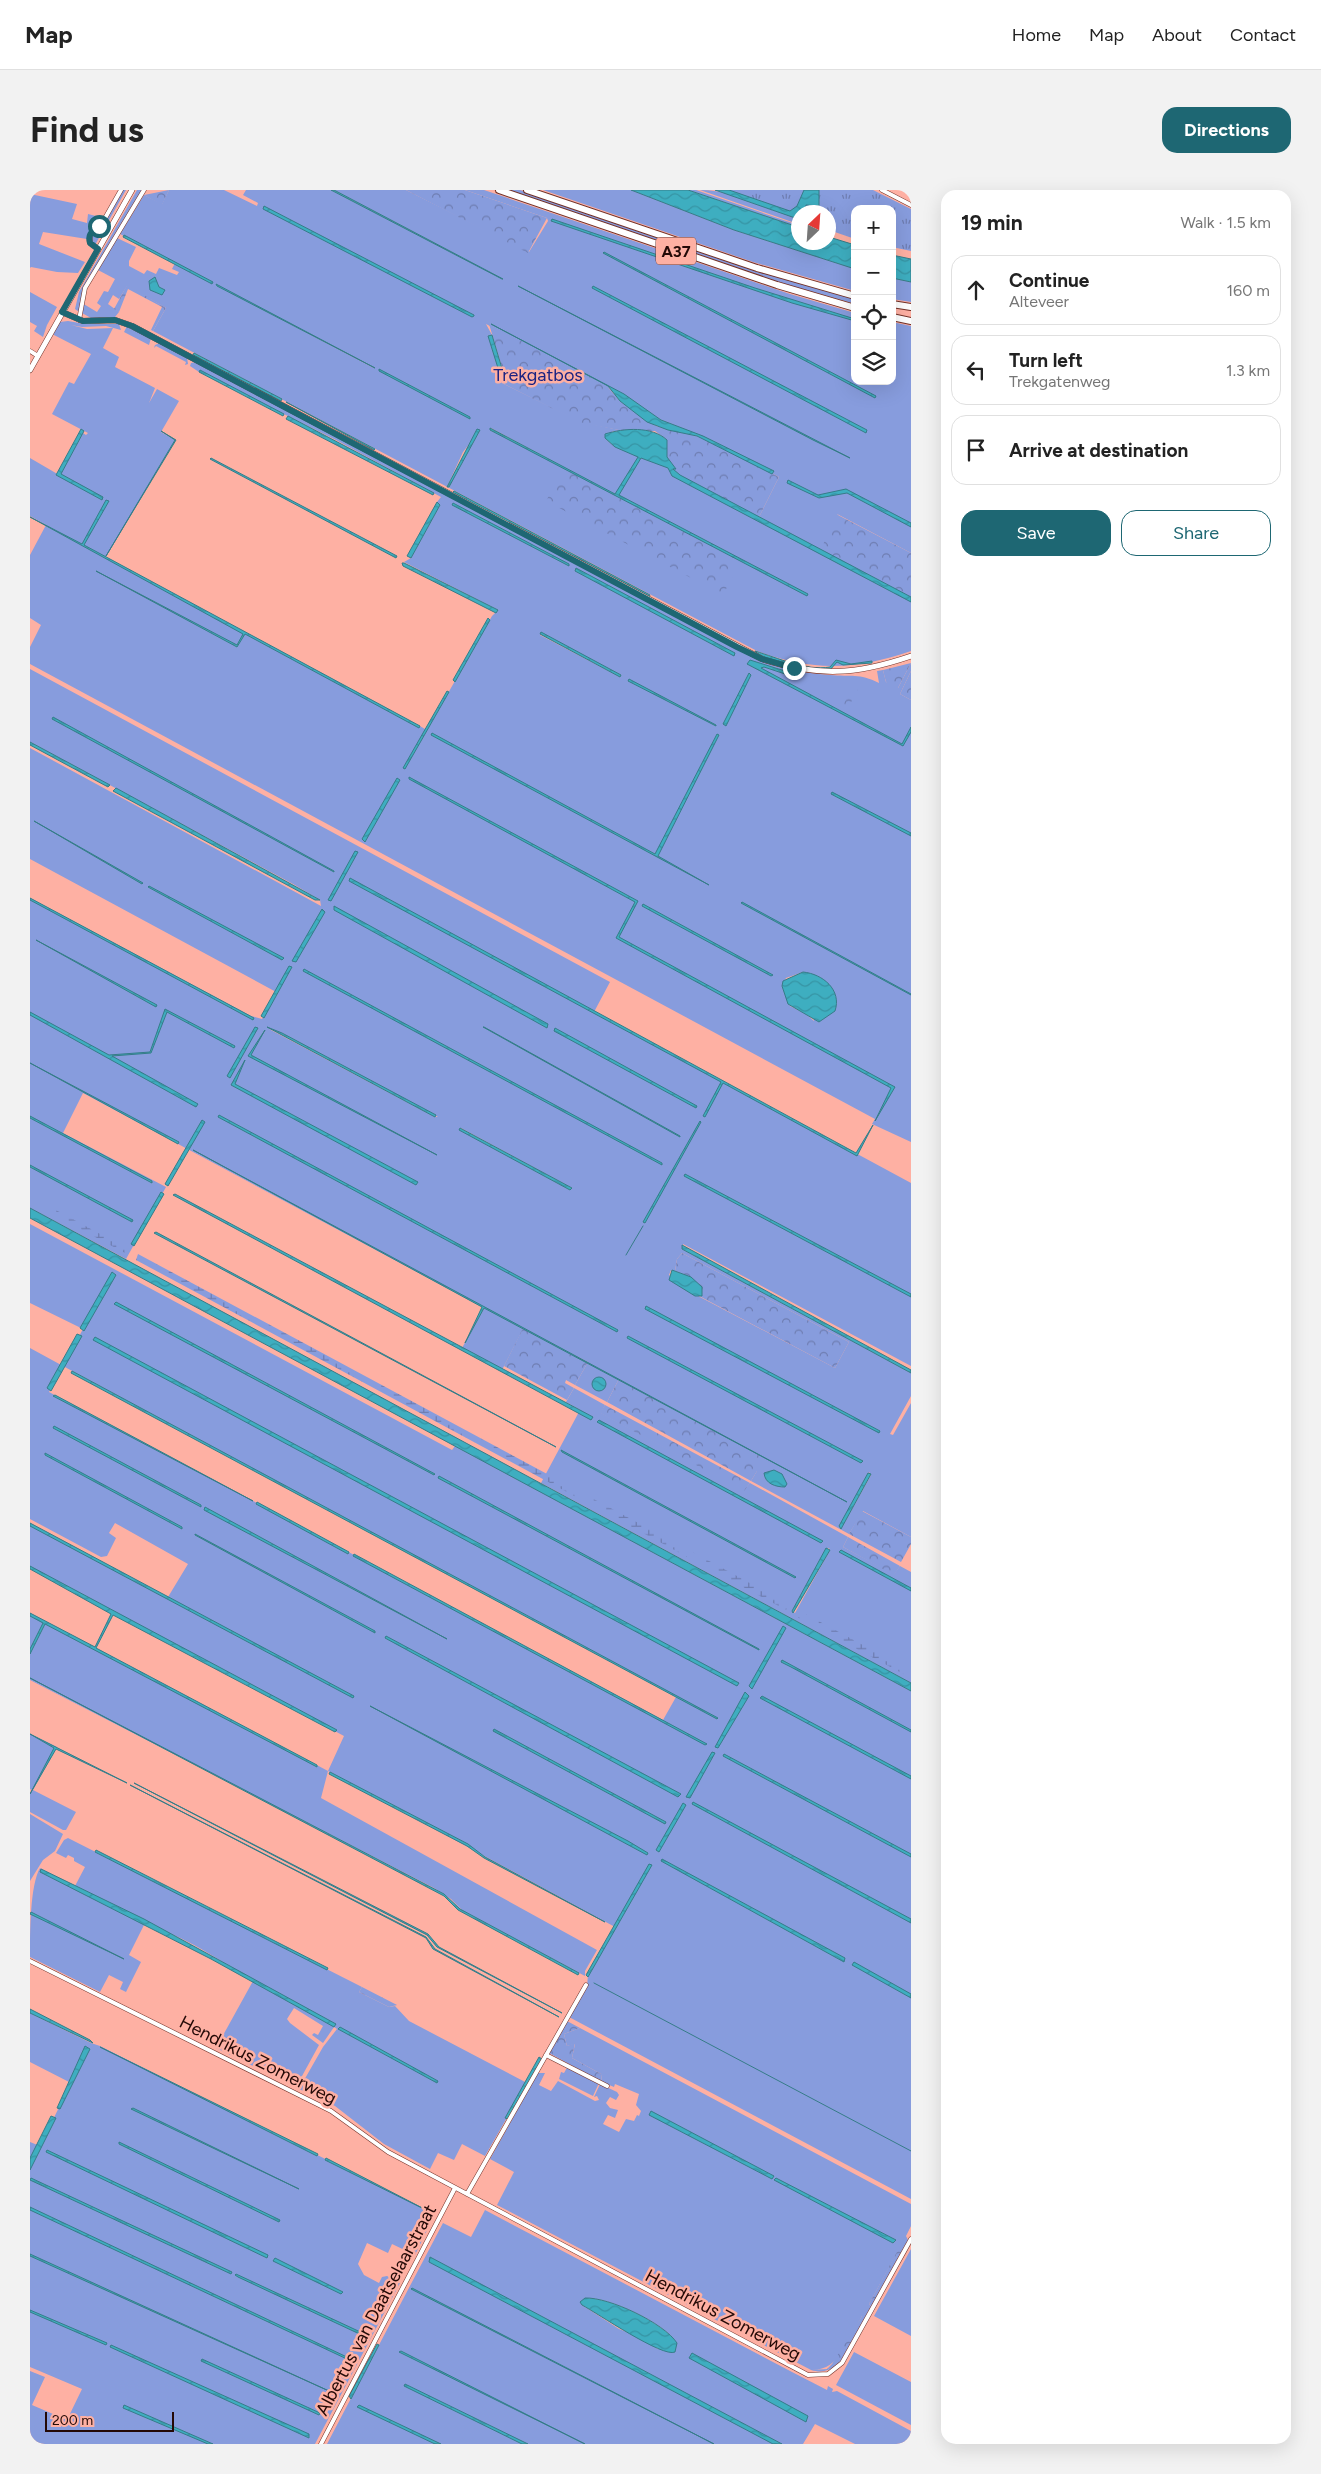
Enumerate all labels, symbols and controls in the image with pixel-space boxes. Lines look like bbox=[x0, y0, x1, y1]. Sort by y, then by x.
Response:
text: Map bbox=[25, 20, 73, 49]
text: Home bbox=[1012, 24, 1061, 46]
text: Map bbox=[1089, 24, 1124, 46]
text: About bbox=[1152, 24, 1202, 46]
text: Contact bbox=[1230, 24, 1296, 46]
button: Directions bbox=[1162, 107, 1291, 153]
text: Find us bbox=[30, 109, 144, 151]
north arrow bbox=[791, 205, 836, 250]
map controls bbox=[851, 205, 896, 385]
button: + bbox=[851, 205, 896, 250]
text: 19 min bbox=[961, 210, 1023, 235]
text: Walk · 1.5 km bbox=[1180, 213, 1271, 232]
route start bbox=[88, 215, 111, 238]
road number: A37 bbox=[656, 238, 696, 264]
button: − bbox=[851, 250, 896, 295]
text: Continue bbox=[1009, 269, 1089, 292]
icon: ahead bbox=[962, 276, 990, 304]
text: 160 m bbox=[1227, 281, 1270, 300]
text: Alteveer bbox=[1009, 292, 1069, 311]
button: locate bbox=[851, 295, 896, 340]
button: layers bbox=[851, 340, 896, 385]
text: Turn left bbox=[1009, 349, 1083, 372]
icon: left bbox=[962, 356, 990, 384]
text: 1.3 km bbox=[1226, 361, 1270, 380]
park label: Trekgatbos bbox=[493, 364, 583, 386]
text: Trekgatenweg bbox=[1009, 372, 1110, 391]
icon: arrive bbox=[962, 436, 990, 464]
text: Arrive at destination bbox=[1009, 439, 1188, 462]
button: Save bbox=[961, 510, 1111, 556]
button: Share bbox=[1121, 510, 1271, 556]
route end bbox=[783, 657, 806, 680]
street label: Hendrikus Zomerweg bbox=[176, 2011, 340, 2109]
street label: Albertus van Daatselaarstraat bbox=[311, 2201, 441, 2419]
street label: Hendrikus Zomerweg bbox=[641, 2265, 805, 2365]
scale bar bbox=[45, 2409, 174, 2432]
text: 200 m bbox=[52, 2412, 93, 2429]

